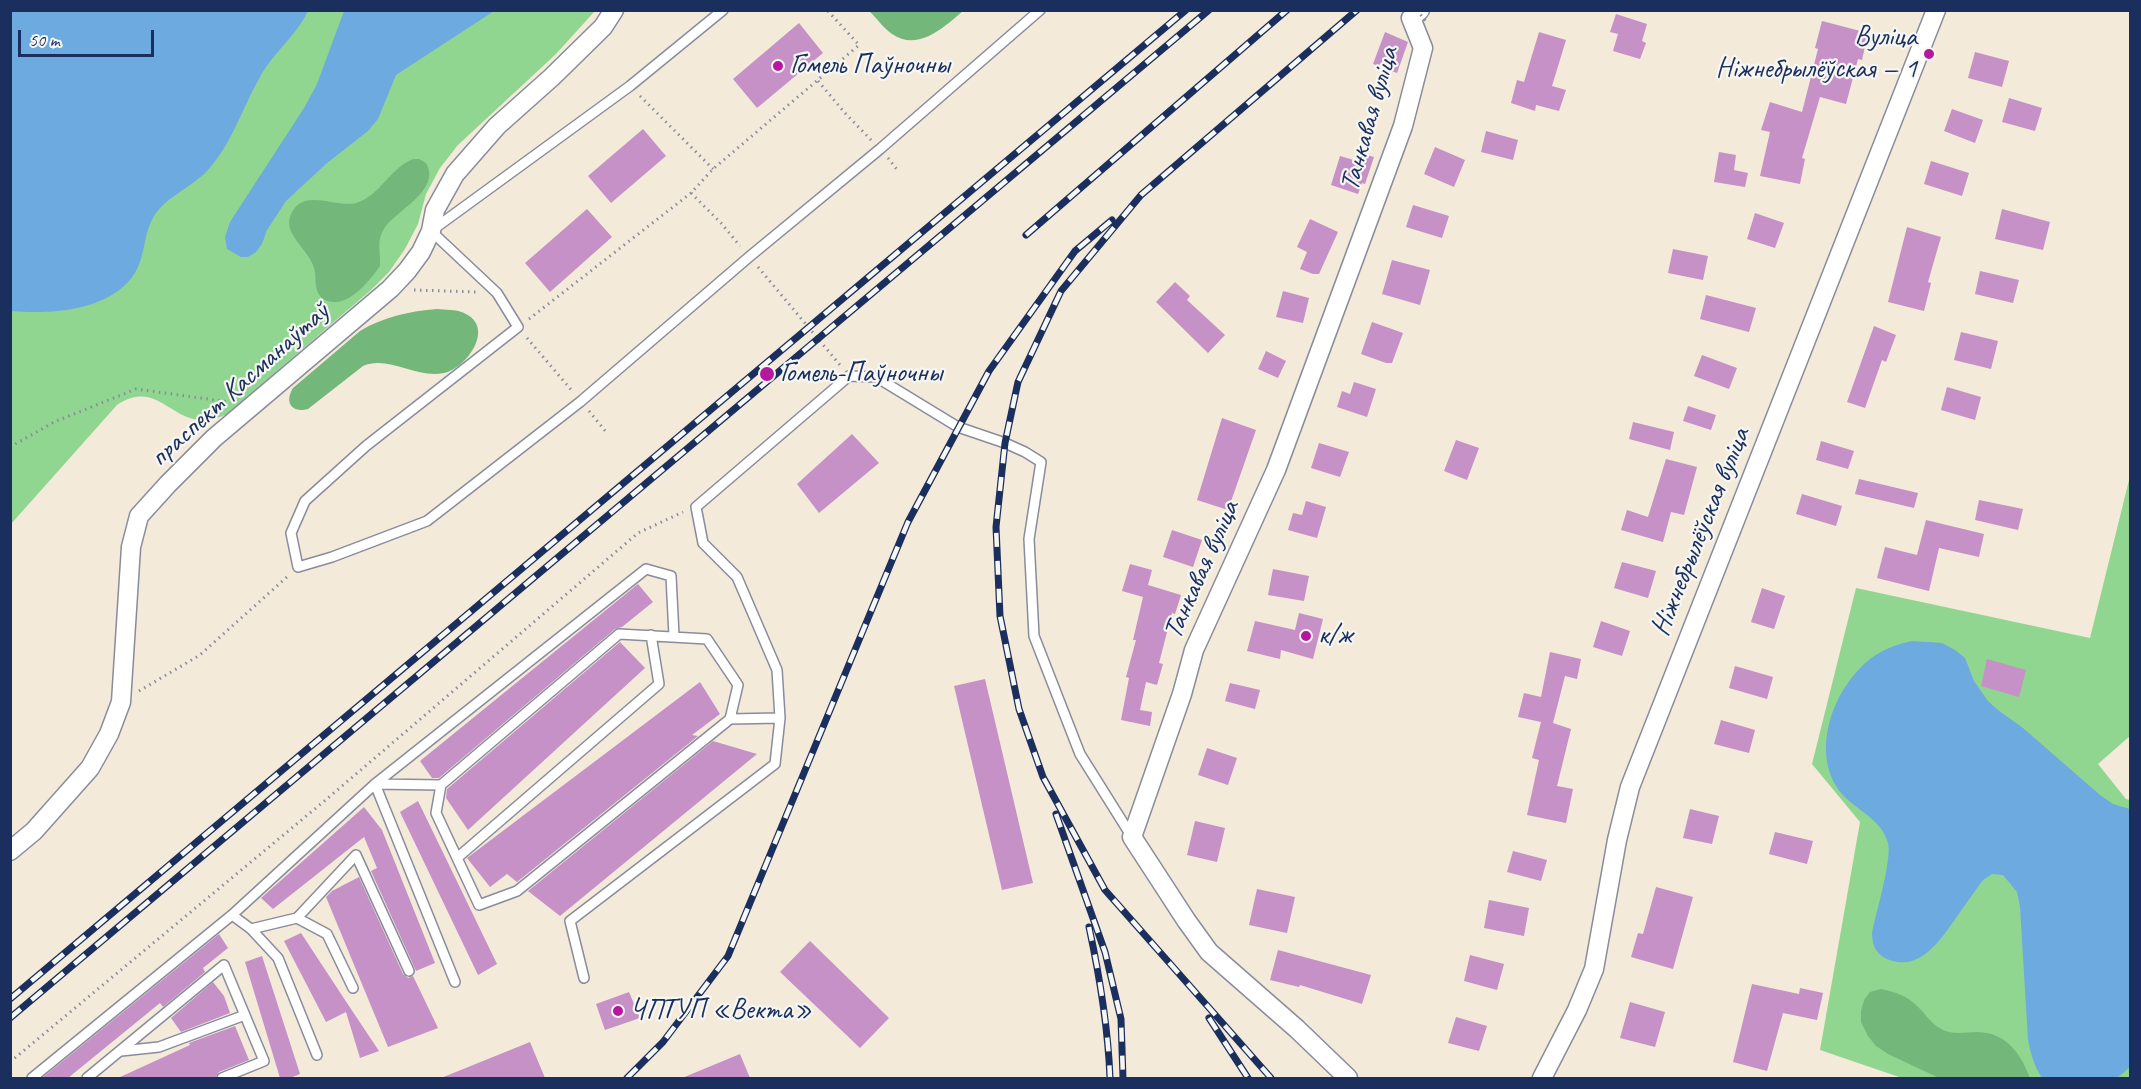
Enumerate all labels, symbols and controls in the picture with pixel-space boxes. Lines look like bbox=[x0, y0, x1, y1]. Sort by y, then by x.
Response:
scale bar bbox=[21, 18, 158, 56]
place label: Вуліца Ніжнебрылёўская — 1 bbox=[1716, 21, 1917, 87]
text: 50 m bbox=[29, 29, 60, 51]
street label: Танкавая вуліца bbox=[1334, 43, 1406, 195]
marker: Вуліца Ніжнебрылёўская — 1 bbox=[1922, 47, 1936, 61]
place label: Гомель Паўночны bbox=[790, 49, 950, 83]
marker: Гомель Паўночны bbox=[771, 59, 785, 73]
street label: праспект Касманаўтаў bbox=[143, 296, 337, 474]
place label: Гомель-Паўночны bbox=[780, 357, 942, 391]
marker: Гомель-Паўночны bbox=[758, 365, 776, 383]
street label: Ніжнебрылёўская вуліца bbox=[1644, 423, 1758, 641]
street label: Танкавая вуліца bbox=[1157, 496, 1247, 644]
place label: к/ж bbox=[1318, 619, 1353, 653]
marker: к/ж bbox=[1299, 629, 1313, 643]
place label: ЧПТУП «Векта» bbox=[630, 994, 812, 1028]
marker: ЧПТУП «Векта» bbox=[611, 1004, 625, 1018]

